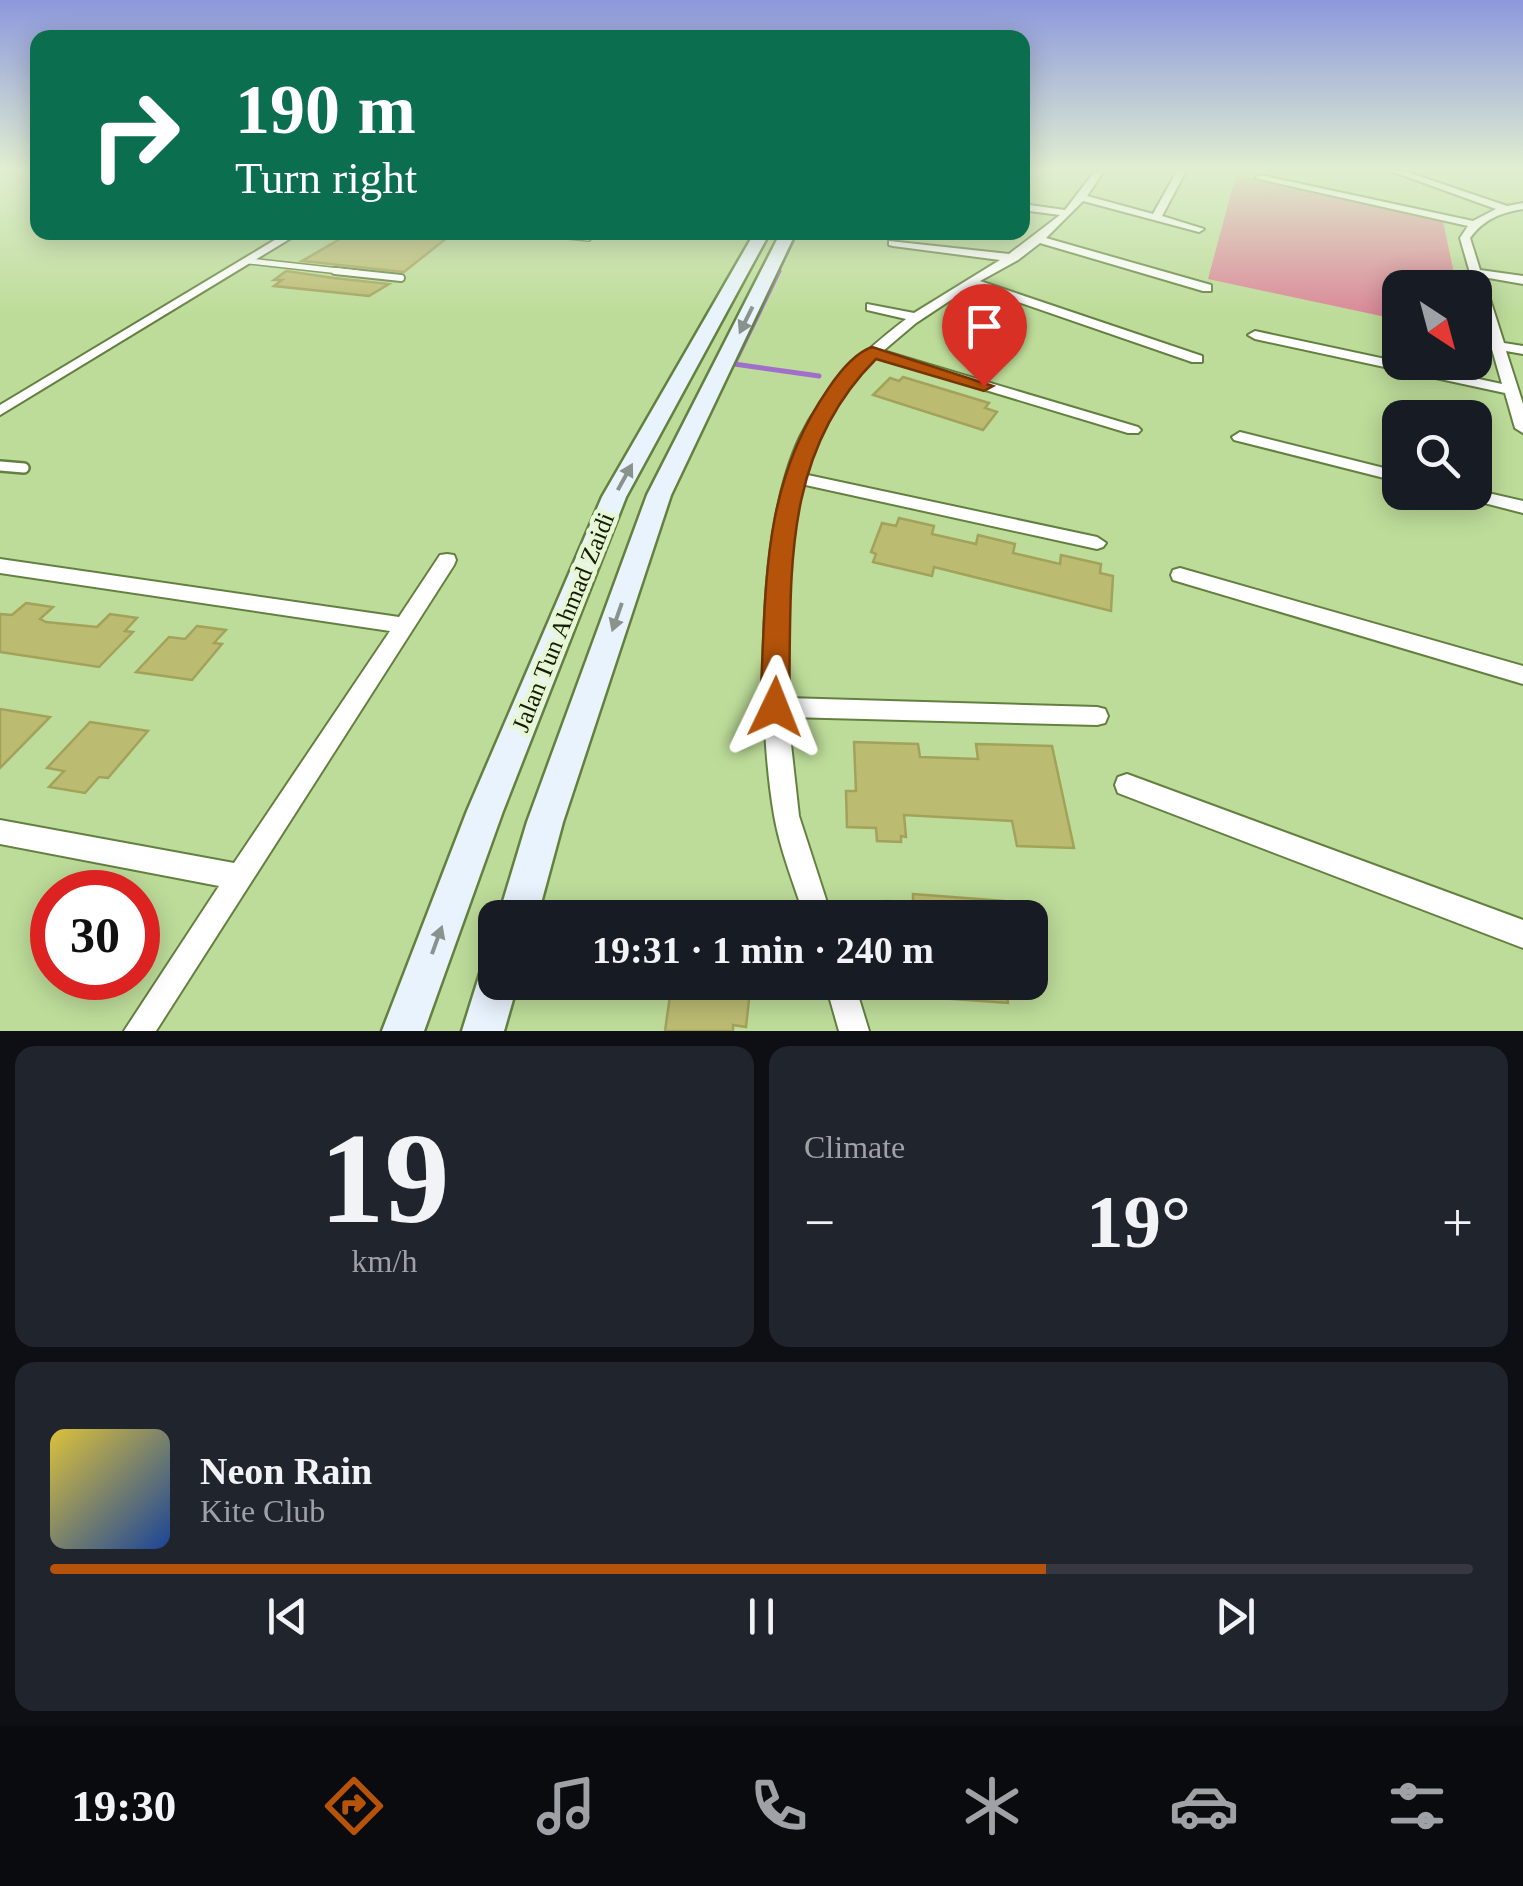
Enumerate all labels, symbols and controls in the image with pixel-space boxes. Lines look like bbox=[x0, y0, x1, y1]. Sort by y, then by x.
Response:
icon: right bbox=[70, 70, 200, 200]
text: 190 m bbox=[235, 71, 416, 148]
text: Turn right bbox=[235, 153, 417, 203]
north arrow bbox=[1382, 270, 1492, 380]
map controls bbox=[1382, 270, 1492, 510]
pin bbox=[942, 284, 1027, 387]
icon: arrive bbox=[957, 299, 1012, 354]
one-way arrow bbox=[738, 306, 755, 335]
button: search bbox=[1382, 400, 1492, 510]
one-way arrow bbox=[617, 462, 634, 491]
street label: Jalan Tun Ahmad Zaidi bbox=[507, 508, 619, 736]
one-way arrow bbox=[608, 603, 623, 633]
position arrow bbox=[723, 655, 827, 759]
speed limit sign: 30 bbox=[30, 870, 160, 1000]
one-way arrow bbox=[430, 924, 445, 954]
text: 19:31 · 1 min · 240 m bbox=[592, 929, 934, 971]
text: 19 bbox=[320, 1106, 450, 1250]
text: Climate bbox=[804, 1129, 905, 1165]
text: 19° bbox=[1086, 1180, 1191, 1263]
text: − bbox=[804, 1192, 835, 1253]
text: + bbox=[1442, 1192, 1473, 1253]
text: km/h bbox=[352, 1243, 417, 1279]
text: Neon Rain bbox=[200, 1450, 372, 1492]
text: Kite Club bbox=[200, 1493, 325, 1529]
icon: previous bbox=[260, 1589, 315, 1644]
icon: pause bbox=[734, 1589, 789, 1644]
icon: next bbox=[1208, 1589, 1263, 1644]
icon: directions bbox=[319, 1771, 389, 1841]
icon: music bbox=[531, 1771, 601, 1841]
icon: phone bbox=[744, 1771, 814, 1841]
icon: climate bbox=[957, 1771, 1027, 1841]
icon: car bbox=[1169, 1771, 1239, 1841]
icon: filters bbox=[1382, 1771, 1452, 1841]
text: 19:30 bbox=[71, 1781, 176, 1831]

